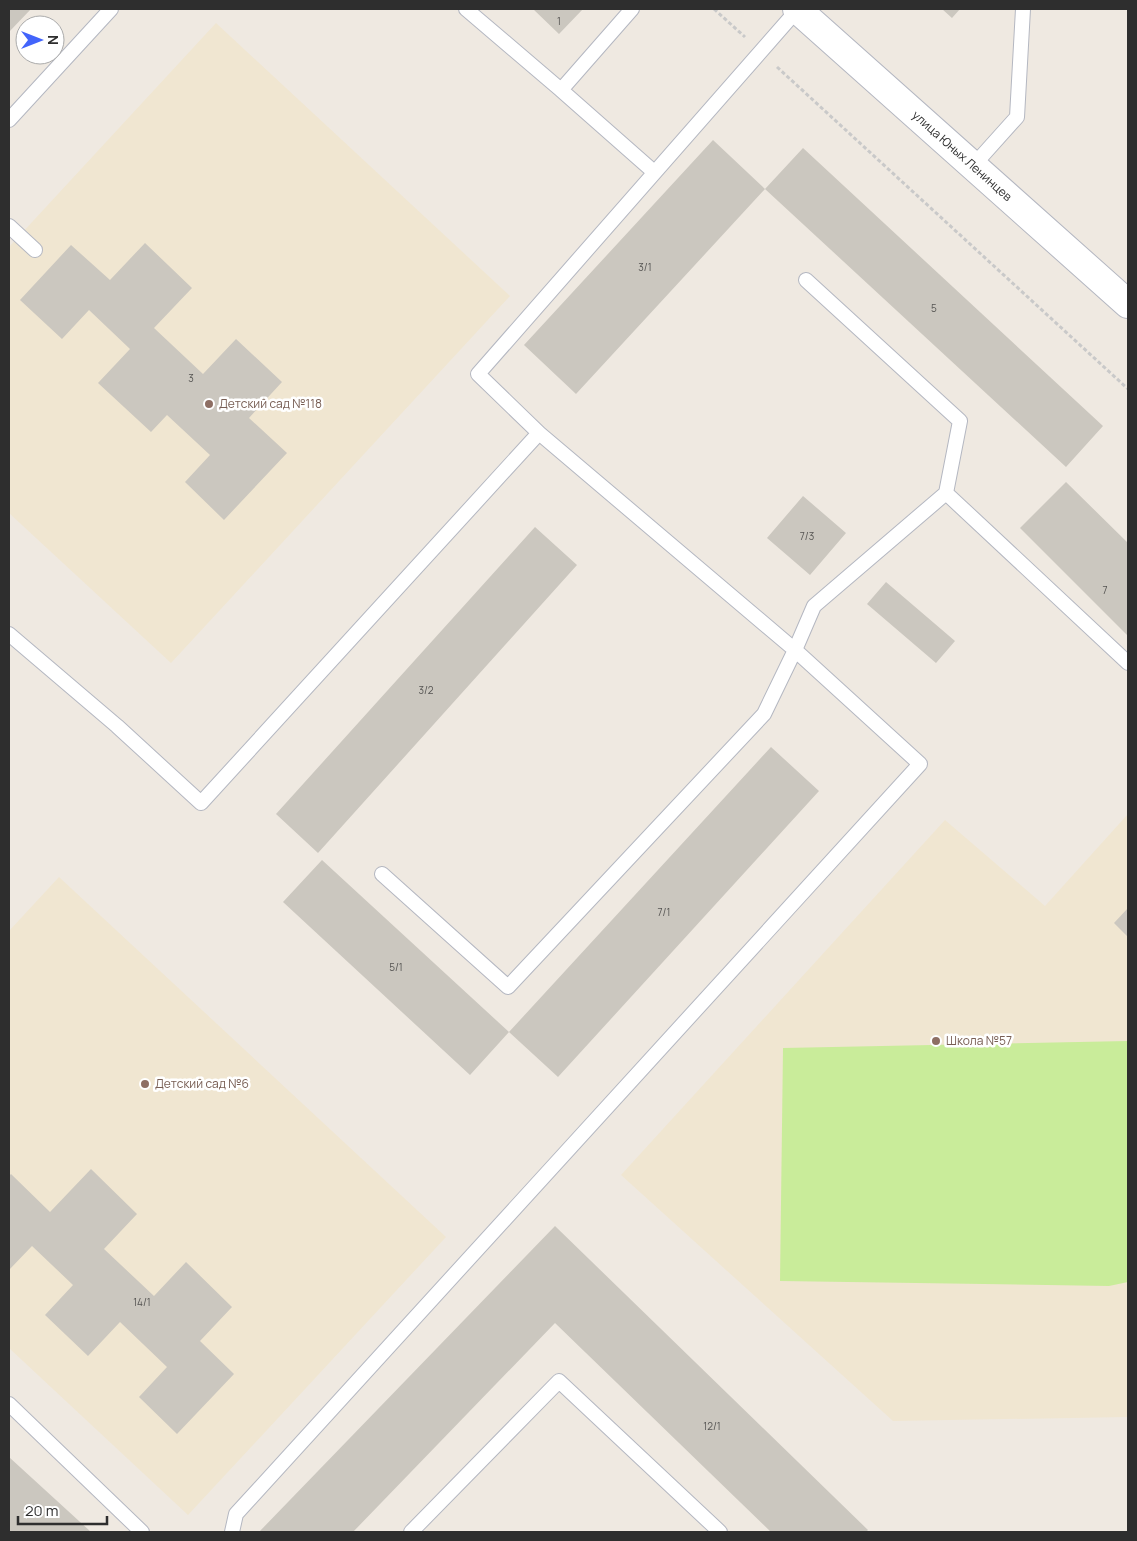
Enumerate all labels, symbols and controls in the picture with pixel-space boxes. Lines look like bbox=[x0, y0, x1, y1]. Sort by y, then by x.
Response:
house number: 1 bbox=[557, 14, 561, 28]
north arrow bbox=[15, 15, 65, 65]
text: N bbox=[44, 35, 63, 45]
street label: улица Юных Ленинцев bbox=[909, 107, 1016, 205]
house number: 3/1 bbox=[638, 260, 652, 274]
house number: 5 bbox=[931, 301, 937, 315]
house number: 3 bbox=[188, 371, 194, 385]
place label: Детский сад №118 bbox=[219, 395, 322, 412]
marker: Детский сад №118 bbox=[203, 398, 215, 410]
house number: 7/3 bbox=[800, 529, 814, 543]
house number: 7 bbox=[1102, 583, 1108, 597]
house number: 3/2 bbox=[418, 683, 434, 697]
house number: 7/1 bbox=[658, 905, 670, 919]
house number: 5/1 bbox=[389, 960, 403, 974]
place label: Школа №57 bbox=[946, 1032, 1012, 1049]
marker: Школа №57 bbox=[930, 1035, 942, 1047]
place label: Детский сад №6 bbox=[155, 1075, 249, 1092]
marker: Детский сад №6 bbox=[139, 1078, 151, 1090]
house number: 14/1 bbox=[133, 1295, 151, 1309]
house number: 12/1 bbox=[703, 1419, 721, 1433]
scale bar bbox=[18, 1494, 106, 1526]
text: 20 m bbox=[25, 1500, 58, 1521]

